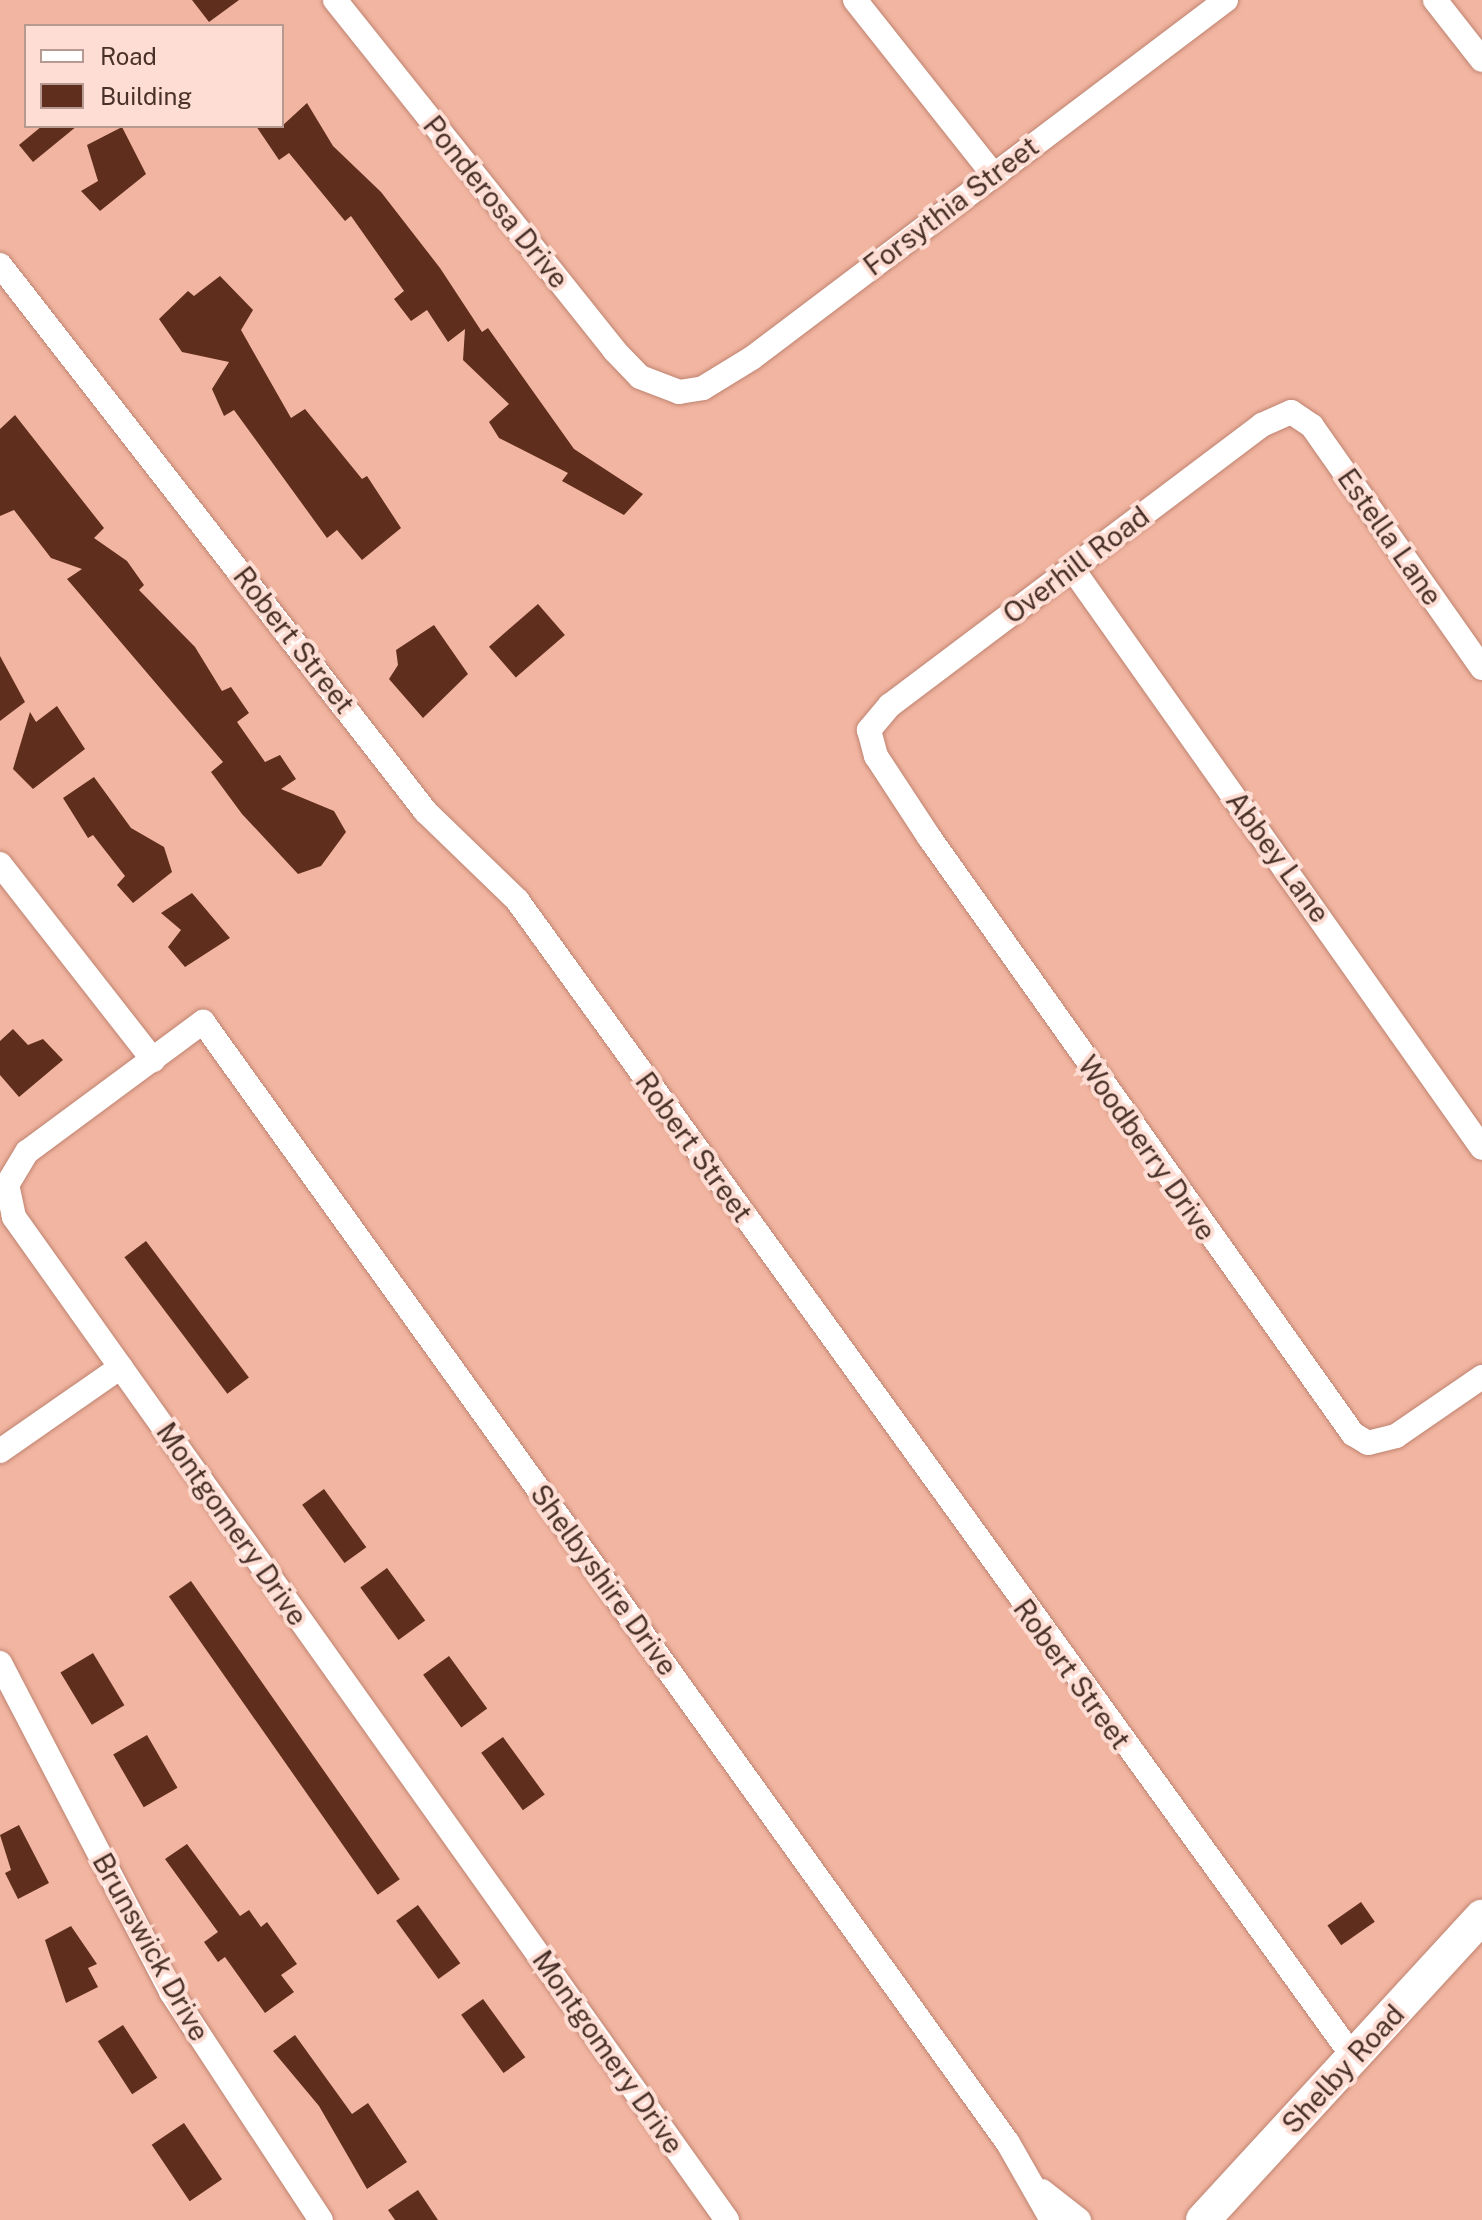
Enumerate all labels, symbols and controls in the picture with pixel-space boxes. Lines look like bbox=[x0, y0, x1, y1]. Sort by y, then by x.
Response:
legend bbox=[24, 24, 284, 128]
text: Road bbox=[100, 42, 157, 70]
text: Building bbox=[100, 82, 192, 110]
street label: Ponderosa Drive bbox=[416, 109, 576, 295]
street label: Forsythia Street bbox=[857, 129, 1045, 283]
street label: Estella Lane bbox=[1331, 462, 1449, 612]
street label: Overhill Road bbox=[996, 499, 1156, 631]
street label: Robert Street bbox=[226, 560, 362, 720]
street label: Abbey Lane bbox=[1219, 785, 1337, 929]
street label: Woodberry Drive bbox=[1071, 1049, 1223, 1247]
street label: Robert Street bbox=[628, 1066, 760, 1228]
street label: Montgomery Drive bbox=[149, 1416, 315, 1632]
street label: Shelbyshire Drive bbox=[523, 1478, 685, 1682]
street label: Robert Street bbox=[1006, 1593, 1138, 1755]
street label: Brunswick Drive bbox=[85, 1847, 217, 2047]
street label: Montgomery Drive bbox=[525, 1944, 691, 2160]
street label: Shelby Road bbox=[1275, 1998, 1411, 2140]

